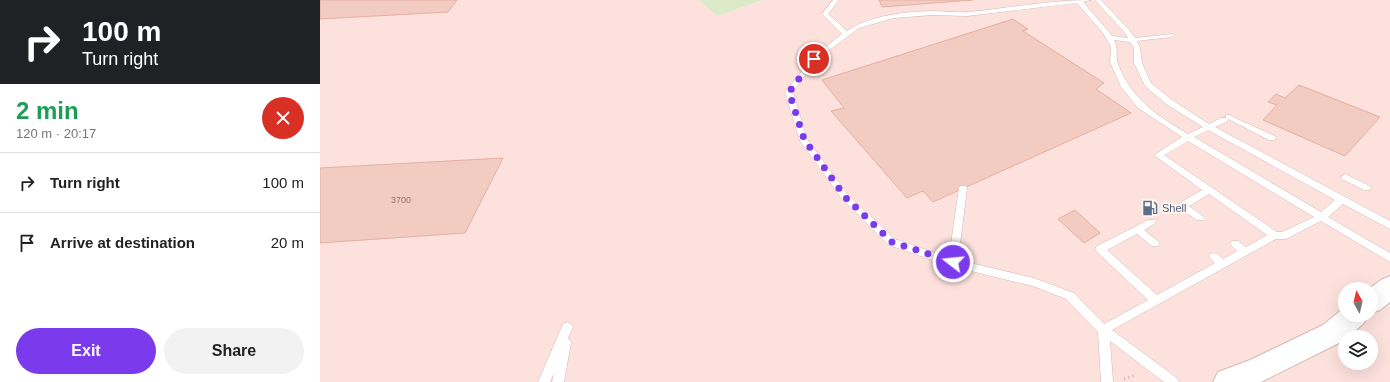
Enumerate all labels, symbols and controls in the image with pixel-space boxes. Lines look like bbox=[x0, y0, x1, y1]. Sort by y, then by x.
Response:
icon: right bbox=[16, 16, 68, 68]
text: 100 m bbox=[82, 16, 161, 47]
pin bbox=[797, 42, 831, 76]
icon: arrive bbox=[803, 48, 825, 70]
text: Turn right bbox=[82, 49, 158, 69]
text: 2 min bbox=[16, 97, 79, 124]
button: close bbox=[262, 97, 304, 139]
text: 120 m · 20:17 bbox=[16, 126, 96, 141]
icon: right bbox=[16, 172, 38, 194]
text: Turn right bbox=[50, 174, 120, 191]
text: 100 m bbox=[262, 174, 304, 191]
house number: 3700 bbox=[391, 195, 411, 205]
fuel station icon: Shell bbox=[1141, 199, 1159, 217]
place label: Shell bbox=[1162, 202, 1186, 214]
icon: arrive bbox=[16, 232, 38, 254]
text: Arrive at destination bbox=[50, 234, 195, 251]
text: 20 m bbox=[271, 234, 304, 251]
position arrow bbox=[932, 241, 974, 283]
north arrow bbox=[1338, 282, 1378, 322]
map controls bbox=[1338, 282, 1378, 370]
button: Exit bbox=[16, 328, 156, 374]
button: Share bbox=[164, 328, 304, 374]
button: layers bbox=[1338, 330, 1378, 370]

